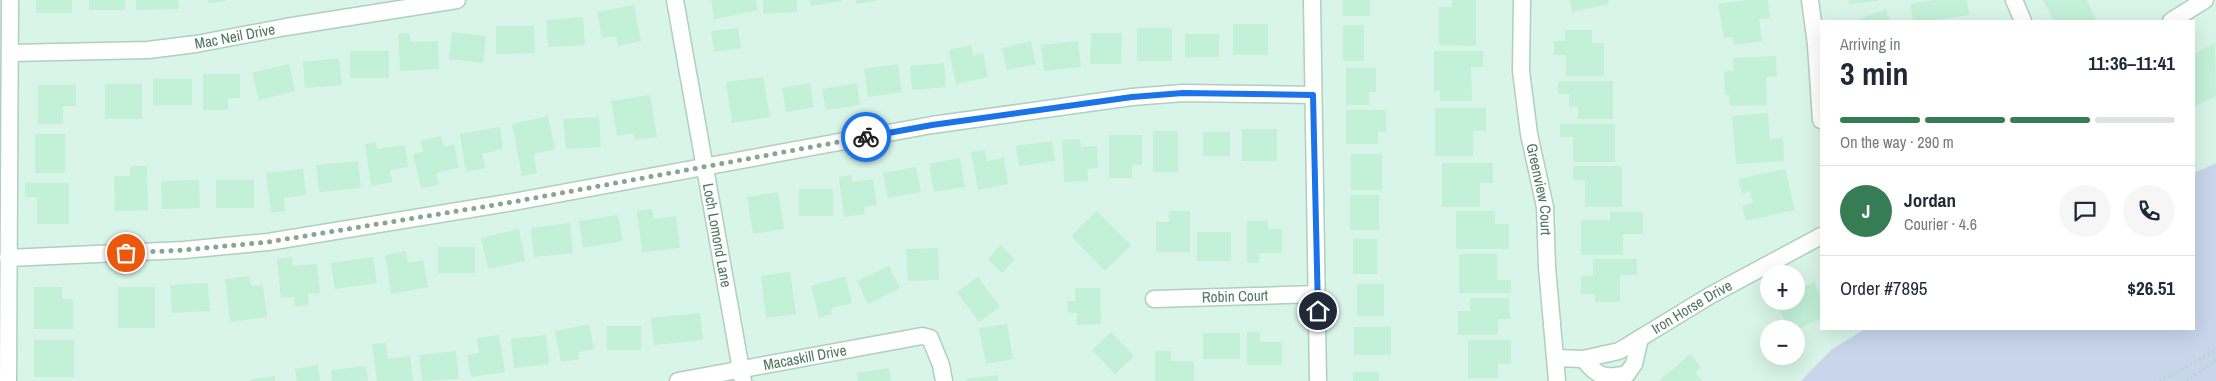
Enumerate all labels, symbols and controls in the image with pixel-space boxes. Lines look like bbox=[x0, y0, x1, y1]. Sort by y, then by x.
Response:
street label: Mac Neil Drive bbox=[193, 18, 277, 54]
text: Arriving in bbox=[1840, 33, 1901, 55]
text: 11:36–11:41 bbox=[2088, 50, 2175, 76]
text: 3 min bbox=[1840, 52, 1909, 95]
courier bbox=[841, 112, 891, 162]
icon: bike bbox=[852, 123, 880, 151]
text: On the way · 290 m bbox=[1840, 131, 1954, 153]
street label: Greenview Court bbox=[1521, 141, 1557, 236]
street label: Loch Lomond Lane bbox=[698, 181, 737, 289]
button: chat bbox=[2059, 185, 2111, 237]
button: phone bbox=[2123, 185, 2175, 237]
text: Jordan bbox=[1904, 187, 1956, 213]
text: J bbox=[1862, 198, 1870, 224]
text: Courier · 4.6 bbox=[1904, 213, 1977, 235]
pin bbox=[105, 232, 147, 274]
icon: bag bbox=[112, 239, 140, 267]
map controls bbox=[1760, 265, 1805, 365]
button: + bbox=[1760, 265, 1805, 310]
street label: Iron Horse Drive bbox=[1647, 275, 1736, 339]
text: Order #7895 bbox=[1840, 275, 1927, 301]
text: $26.51 bbox=[2127, 275, 2175, 301]
street label: Robin Court bbox=[1201, 284, 1269, 308]
pin bbox=[1297, 290, 1339, 332]
icon: home bbox=[1304, 297, 1332, 325]
button: − bbox=[1760, 320, 1805, 365]
street label: Macaskill Drive bbox=[761, 339, 848, 375]

